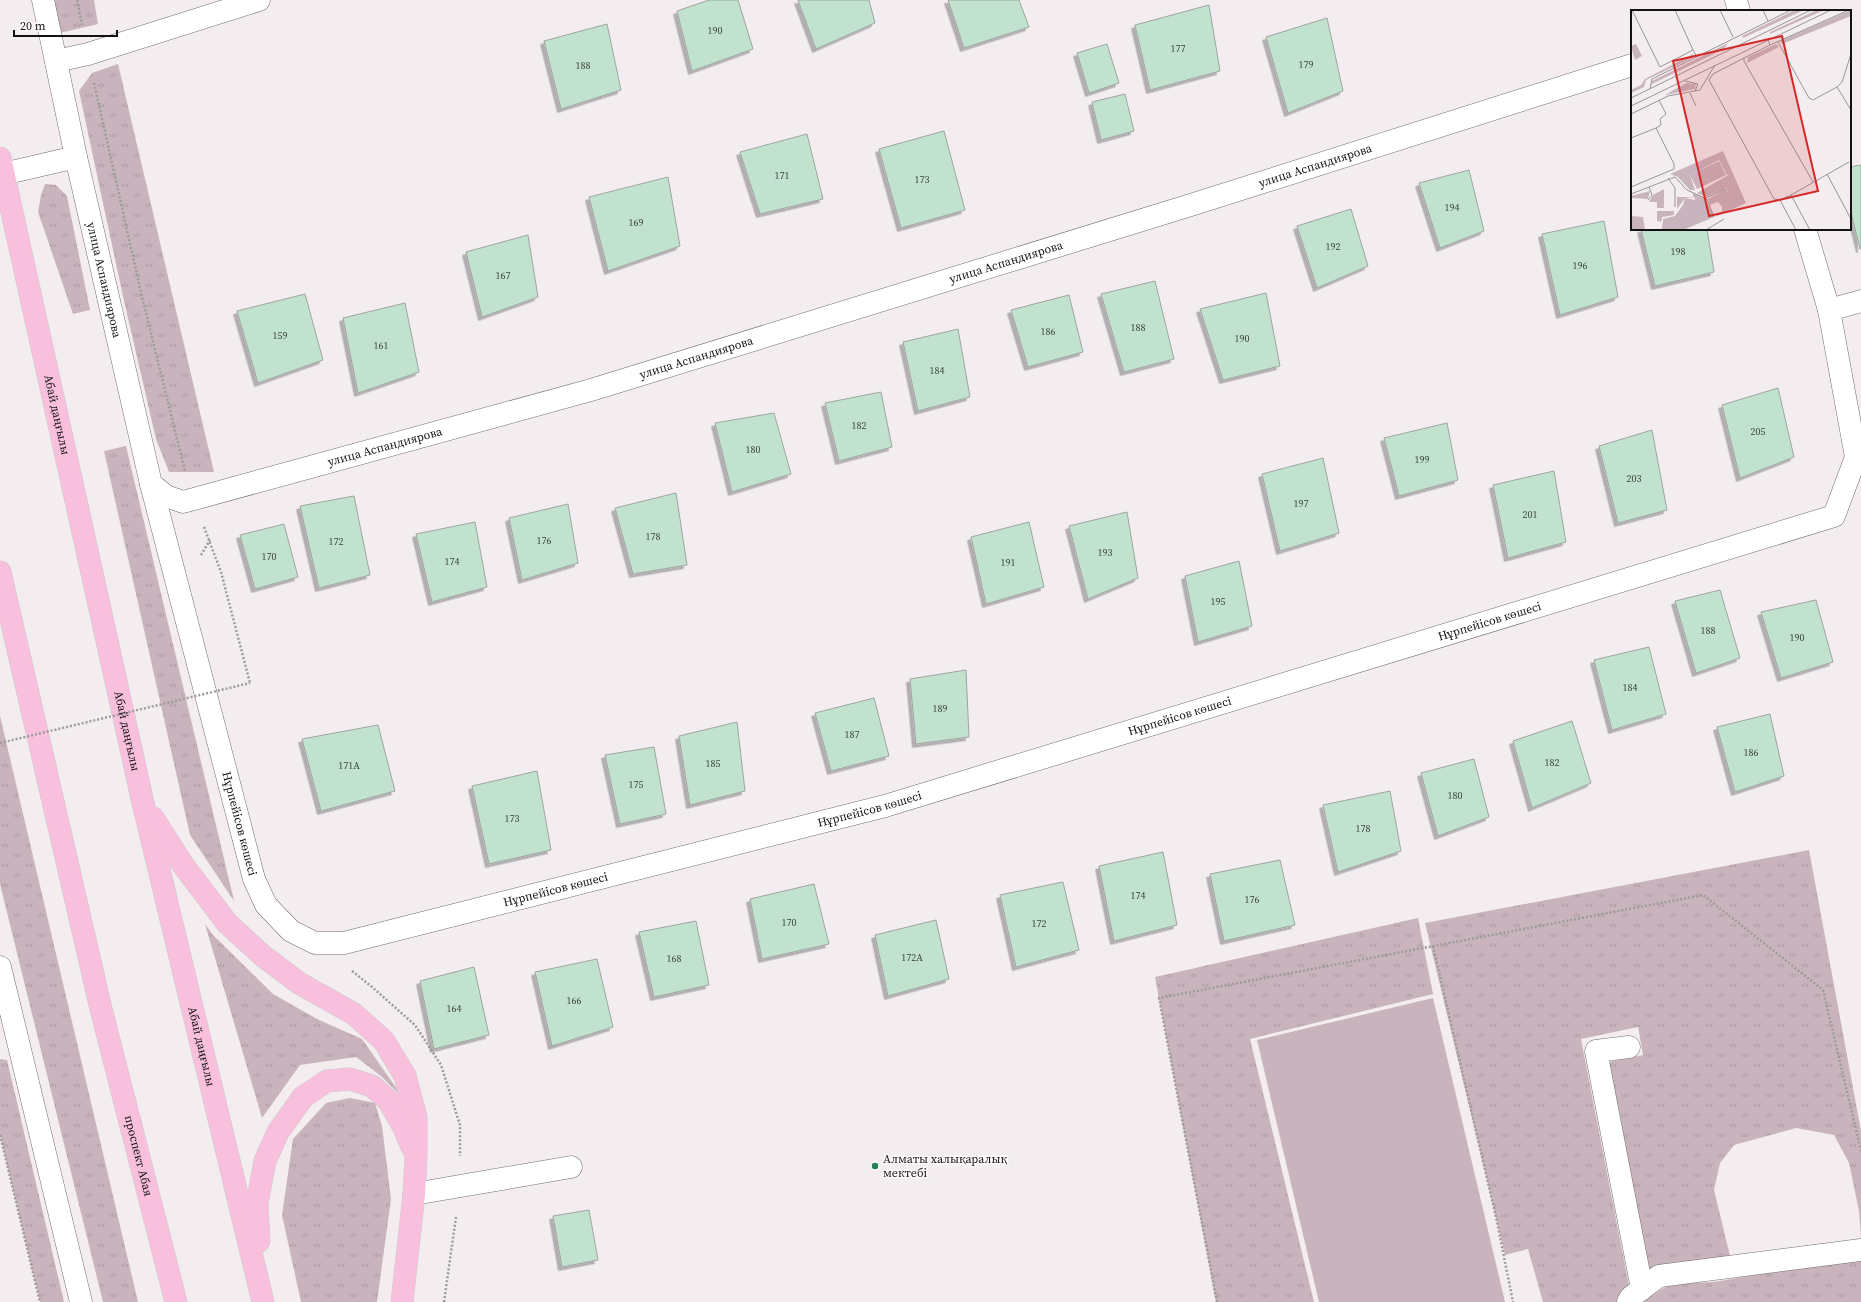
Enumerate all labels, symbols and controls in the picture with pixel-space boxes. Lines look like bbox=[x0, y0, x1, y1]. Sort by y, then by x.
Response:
inset map bbox=[1631, 10, 1851, 230]
scale bar bbox=[14, 12, 117, 38]
text: 20 m bbox=[20, 18, 46, 34]
house number: 190 bbox=[708, 24, 723, 37]
house number: 177 bbox=[1171, 42, 1186, 55]
house number: 179 bbox=[1299, 58, 1314, 71]
house number: 188 bbox=[576, 59, 591, 72]
street label: улица Аспандиярова bbox=[1257, 140, 1375, 191]
house number: 171 bbox=[775, 169, 790, 182]
house number: 173 bbox=[915, 173, 930, 186]
house number: 194 bbox=[1445, 201, 1460, 214]
house number: 169 bbox=[629, 216, 644, 229]
street label: улица Аспандиярова bbox=[83, 221, 125, 340]
street label: улица Аспандиярова bbox=[947, 237, 1066, 287]
house number: 192 bbox=[1326, 240, 1341, 253]
house number: 198 bbox=[1671, 245, 1686, 258]
house number: 196 bbox=[1573, 259, 1588, 272]
house number: 167 bbox=[496, 269, 511, 282]
house number: 188 bbox=[1131, 321, 1146, 334]
house number: 186 bbox=[1041, 325, 1056, 338]
house number: 159 bbox=[273, 329, 288, 342]
street label: улица Аспандиярова bbox=[638, 332, 756, 383]
house number: 190 bbox=[1235, 332, 1250, 345]
house number: 161 bbox=[374, 339, 389, 352]
house number: 184 bbox=[930, 364, 945, 377]
street label: Абай даңғылы bbox=[40, 373, 74, 456]
house number: 182 bbox=[852, 419, 867, 432]
street label: улица Аспандиярова bbox=[326, 423, 445, 470]
house number: 205 bbox=[1751, 425, 1766, 438]
house number: 180 bbox=[746, 443, 761, 456]
house number: 199 bbox=[1415, 453, 1430, 466]
house number: 203 bbox=[1627, 472, 1642, 485]
house number: 197 bbox=[1294, 497, 1309, 510]
house number: 201 bbox=[1523, 508, 1538, 521]
house number: 178 bbox=[646, 530, 661, 543]
house number: 176 bbox=[537, 534, 552, 547]
house number: 172 bbox=[329, 535, 344, 548]
house number: 193 bbox=[1098, 546, 1113, 559]
house number: 170 bbox=[262, 550, 277, 563]
house number: 174 bbox=[445, 555, 460, 568]
house number: 191 bbox=[1001, 556, 1016, 569]
house number: 195 bbox=[1211, 595, 1226, 608]
street label: Нұрпейісов көшесі bbox=[1436, 598, 1544, 645]
house number: 188 bbox=[1701, 624, 1716, 637]
house number: 190 bbox=[1790, 631, 1805, 644]
house number: 184 bbox=[1623, 681, 1638, 694]
street label: Абай даңғылы bbox=[110, 690, 144, 773]
street label: Нұрпейісов көшесі bbox=[1126, 692, 1234, 739]
house number: 189 bbox=[933, 702, 948, 715]
house number: 187 bbox=[845, 728, 860, 741]
house number: 186 bbox=[1744, 746, 1759, 759]
house number: 182 bbox=[1545, 756, 1560, 769]
house number: 185 bbox=[706, 757, 721, 770]
house number: 171А bbox=[338, 759, 360, 772]
street label: Нұрпейісов көшесі bbox=[218, 770, 261, 878]
house number: 175 bbox=[629, 778, 644, 791]
street label: Нұрпейісов көшесі bbox=[816, 787, 924, 831]
house number: 180 bbox=[1448, 789, 1463, 802]
house number: 173 bbox=[505, 812, 520, 825]
house number: 178 bbox=[1356, 822, 1371, 835]
street label: Нұрпейісов көшесі bbox=[502, 868, 610, 910]
house number: 174 bbox=[1131, 889, 1146, 902]
house number: 176 bbox=[1245, 893, 1260, 906]
house number: 170 bbox=[782, 916, 797, 929]
house number: 172 bbox=[1032, 917, 1047, 930]
house number: 172А bbox=[901, 951, 923, 964]
house number: 168 bbox=[667, 952, 682, 965]
house number: 166 bbox=[567, 994, 582, 1007]
house number: 164 bbox=[447, 1002, 462, 1015]
street label: Абай даңғылы bbox=[184, 1005, 219, 1088]
street label: проспект Абая bbox=[121, 1114, 157, 1198]
place label: Алматы халықаралық мектебі bbox=[883, 1151, 1007, 1181]
marker: Алматы халықаралық мектебі bbox=[870, 1161, 880, 1171]

